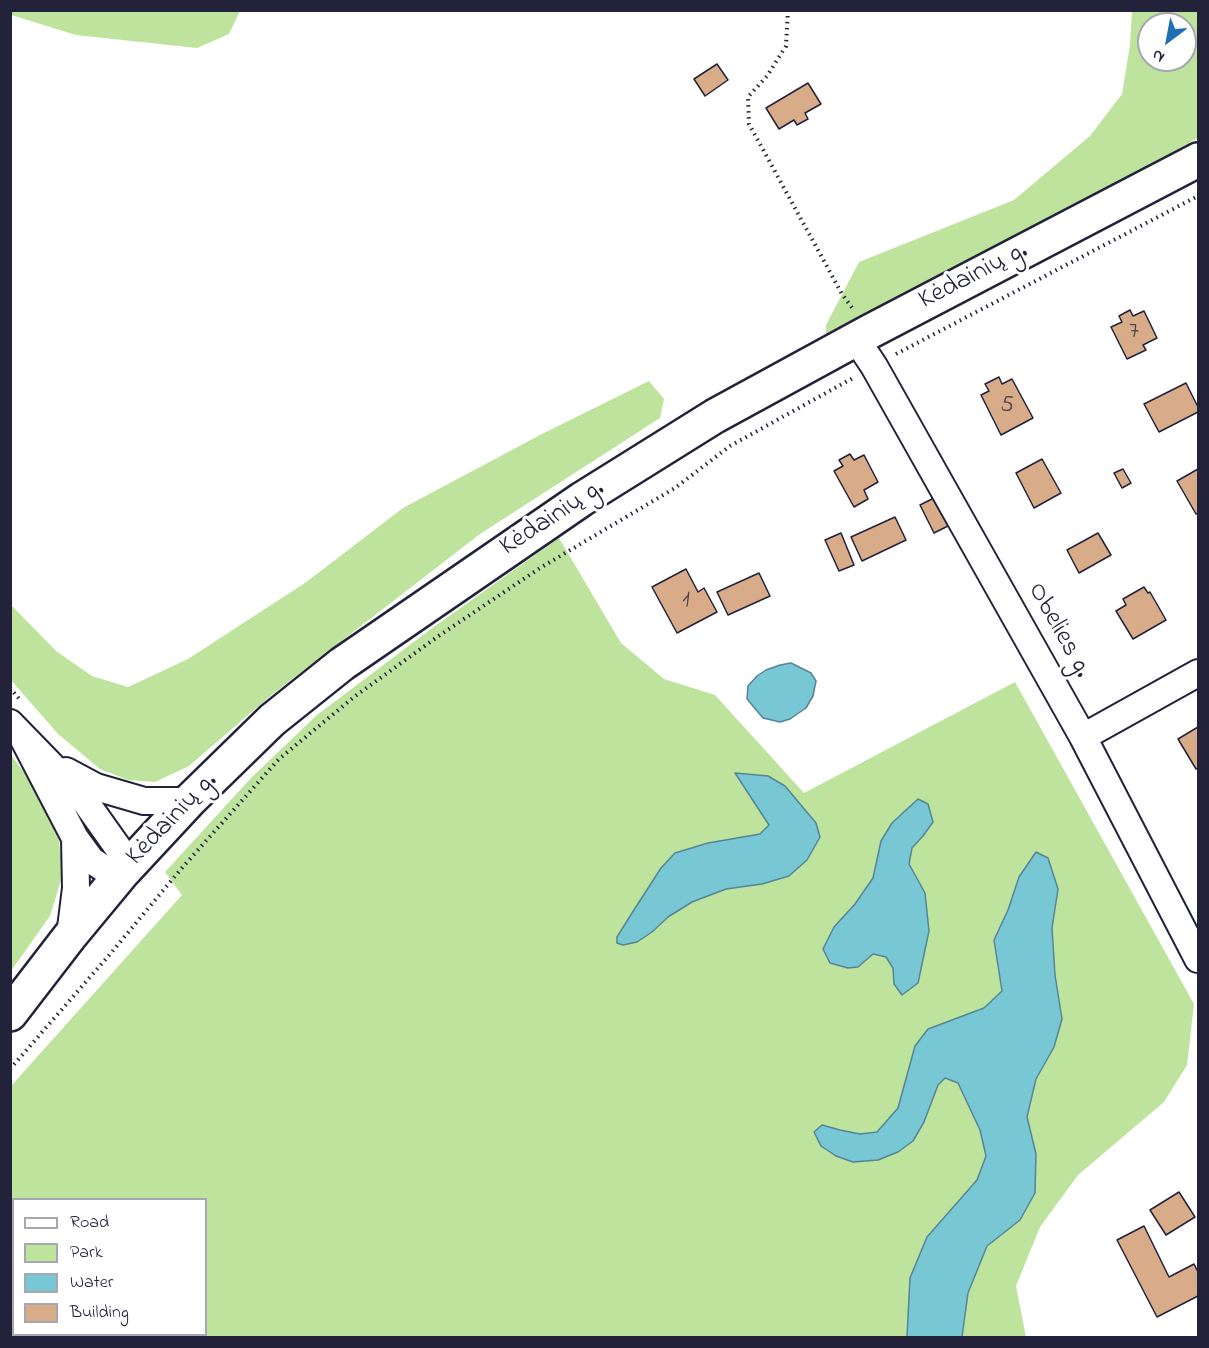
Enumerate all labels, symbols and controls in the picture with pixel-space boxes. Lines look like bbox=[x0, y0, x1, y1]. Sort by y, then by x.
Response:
north arrow bbox=[1137, 12, 1197, 72]
text: N bbox=[1148, 43, 1169, 69]
street label: Kėdainių g. bbox=[914, 236, 1034, 318]
house number: 7 bbox=[1129, 319, 1139, 347]
house number: 5 bbox=[1000, 393, 1014, 421]
street label: Kėdainių g. bbox=[495, 473, 611, 565]
street label: Obelies g. bbox=[1019, 578, 1097, 684]
house number: 1 bbox=[682, 588, 690, 616]
street label: Kėdainių g. bbox=[120, 766, 226, 874]
legend bbox=[12, 1198, 207, 1336]
text: Road bbox=[70, 1210, 109, 1236]
text: Park bbox=[70, 1240, 103, 1266]
text: Water bbox=[70, 1270, 113, 1296]
text: Building bbox=[70, 1300, 129, 1326]

